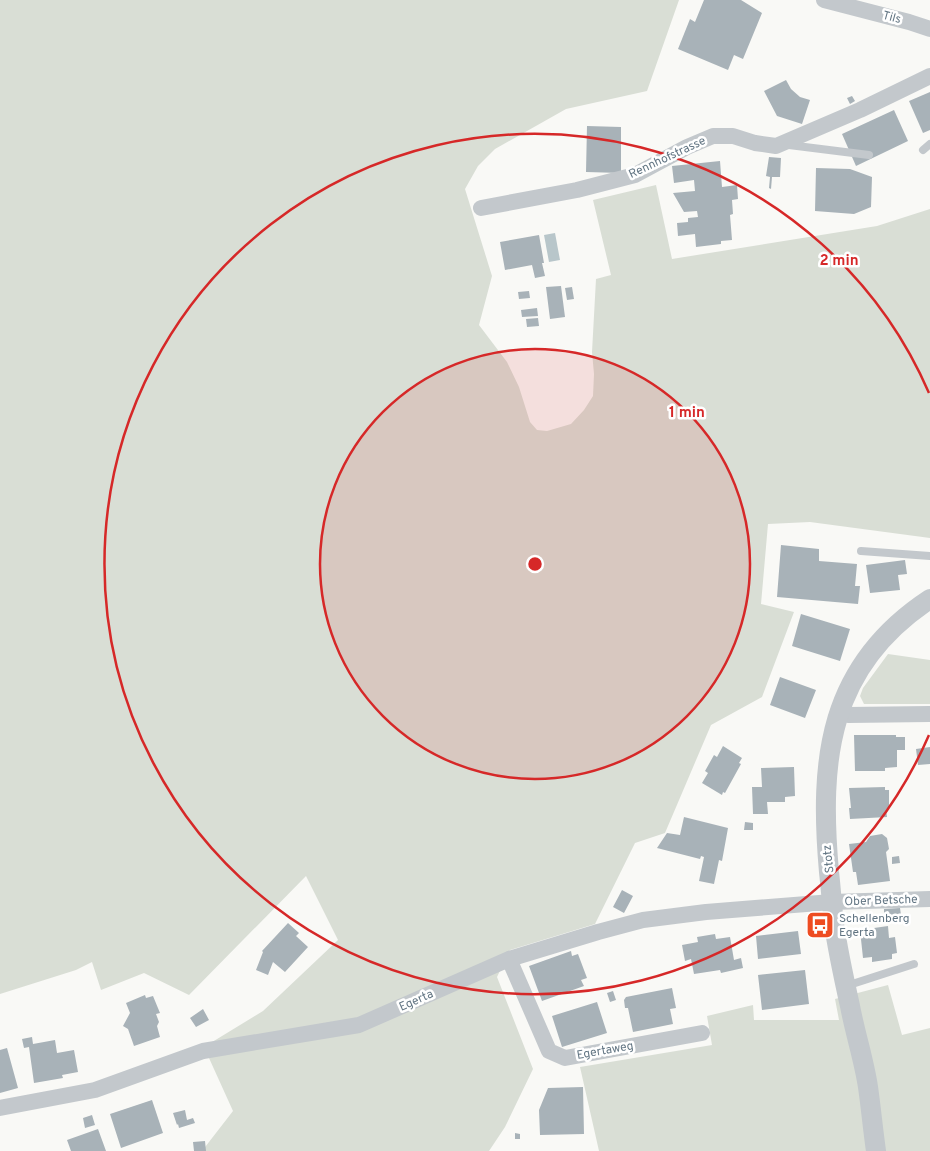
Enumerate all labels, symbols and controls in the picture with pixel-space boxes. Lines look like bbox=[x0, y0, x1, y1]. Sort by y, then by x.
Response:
street label: Tils bbox=[881, 8, 903, 28]
street label: Rennhofstrasse bbox=[626, 133, 708, 183]
text: 2 min bbox=[819, 252, 859, 271]
text: 1 min bbox=[669, 404, 705, 423]
centre of rings bbox=[526, 555, 544, 573]
street label: Stotz bbox=[820, 844, 838, 874]
street label: Ober Betsche bbox=[844, 892, 918, 910]
bus stop icon: Schellenberg Egerta bbox=[805, 910, 835, 940]
place label: Schellenberg Egerta bbox=[839, 911, 910, 941]
street label: Egerta bbox=[397, 986, 436, 1015]
street label: Egertaweg bbox=[576, 1038, 635, 1064]

